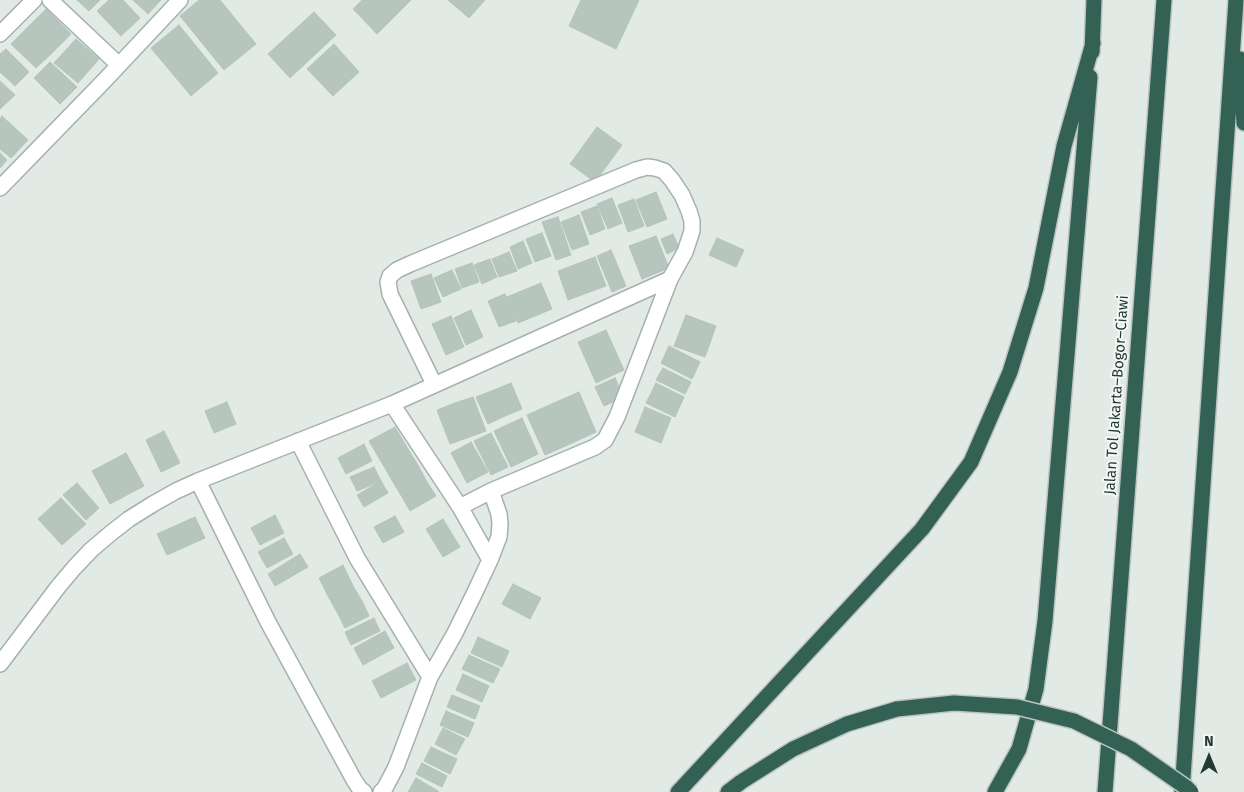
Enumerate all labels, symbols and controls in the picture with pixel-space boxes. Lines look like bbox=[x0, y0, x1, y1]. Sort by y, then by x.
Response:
street label: Jalan Tol Jakarta–Bogor–Ciawi bbox=[1101, 295, 1133, 495]
north arrow bbox=[1184, 732, 1234, 782]
text: N bbox=[1204, 733, 1214, 750]

